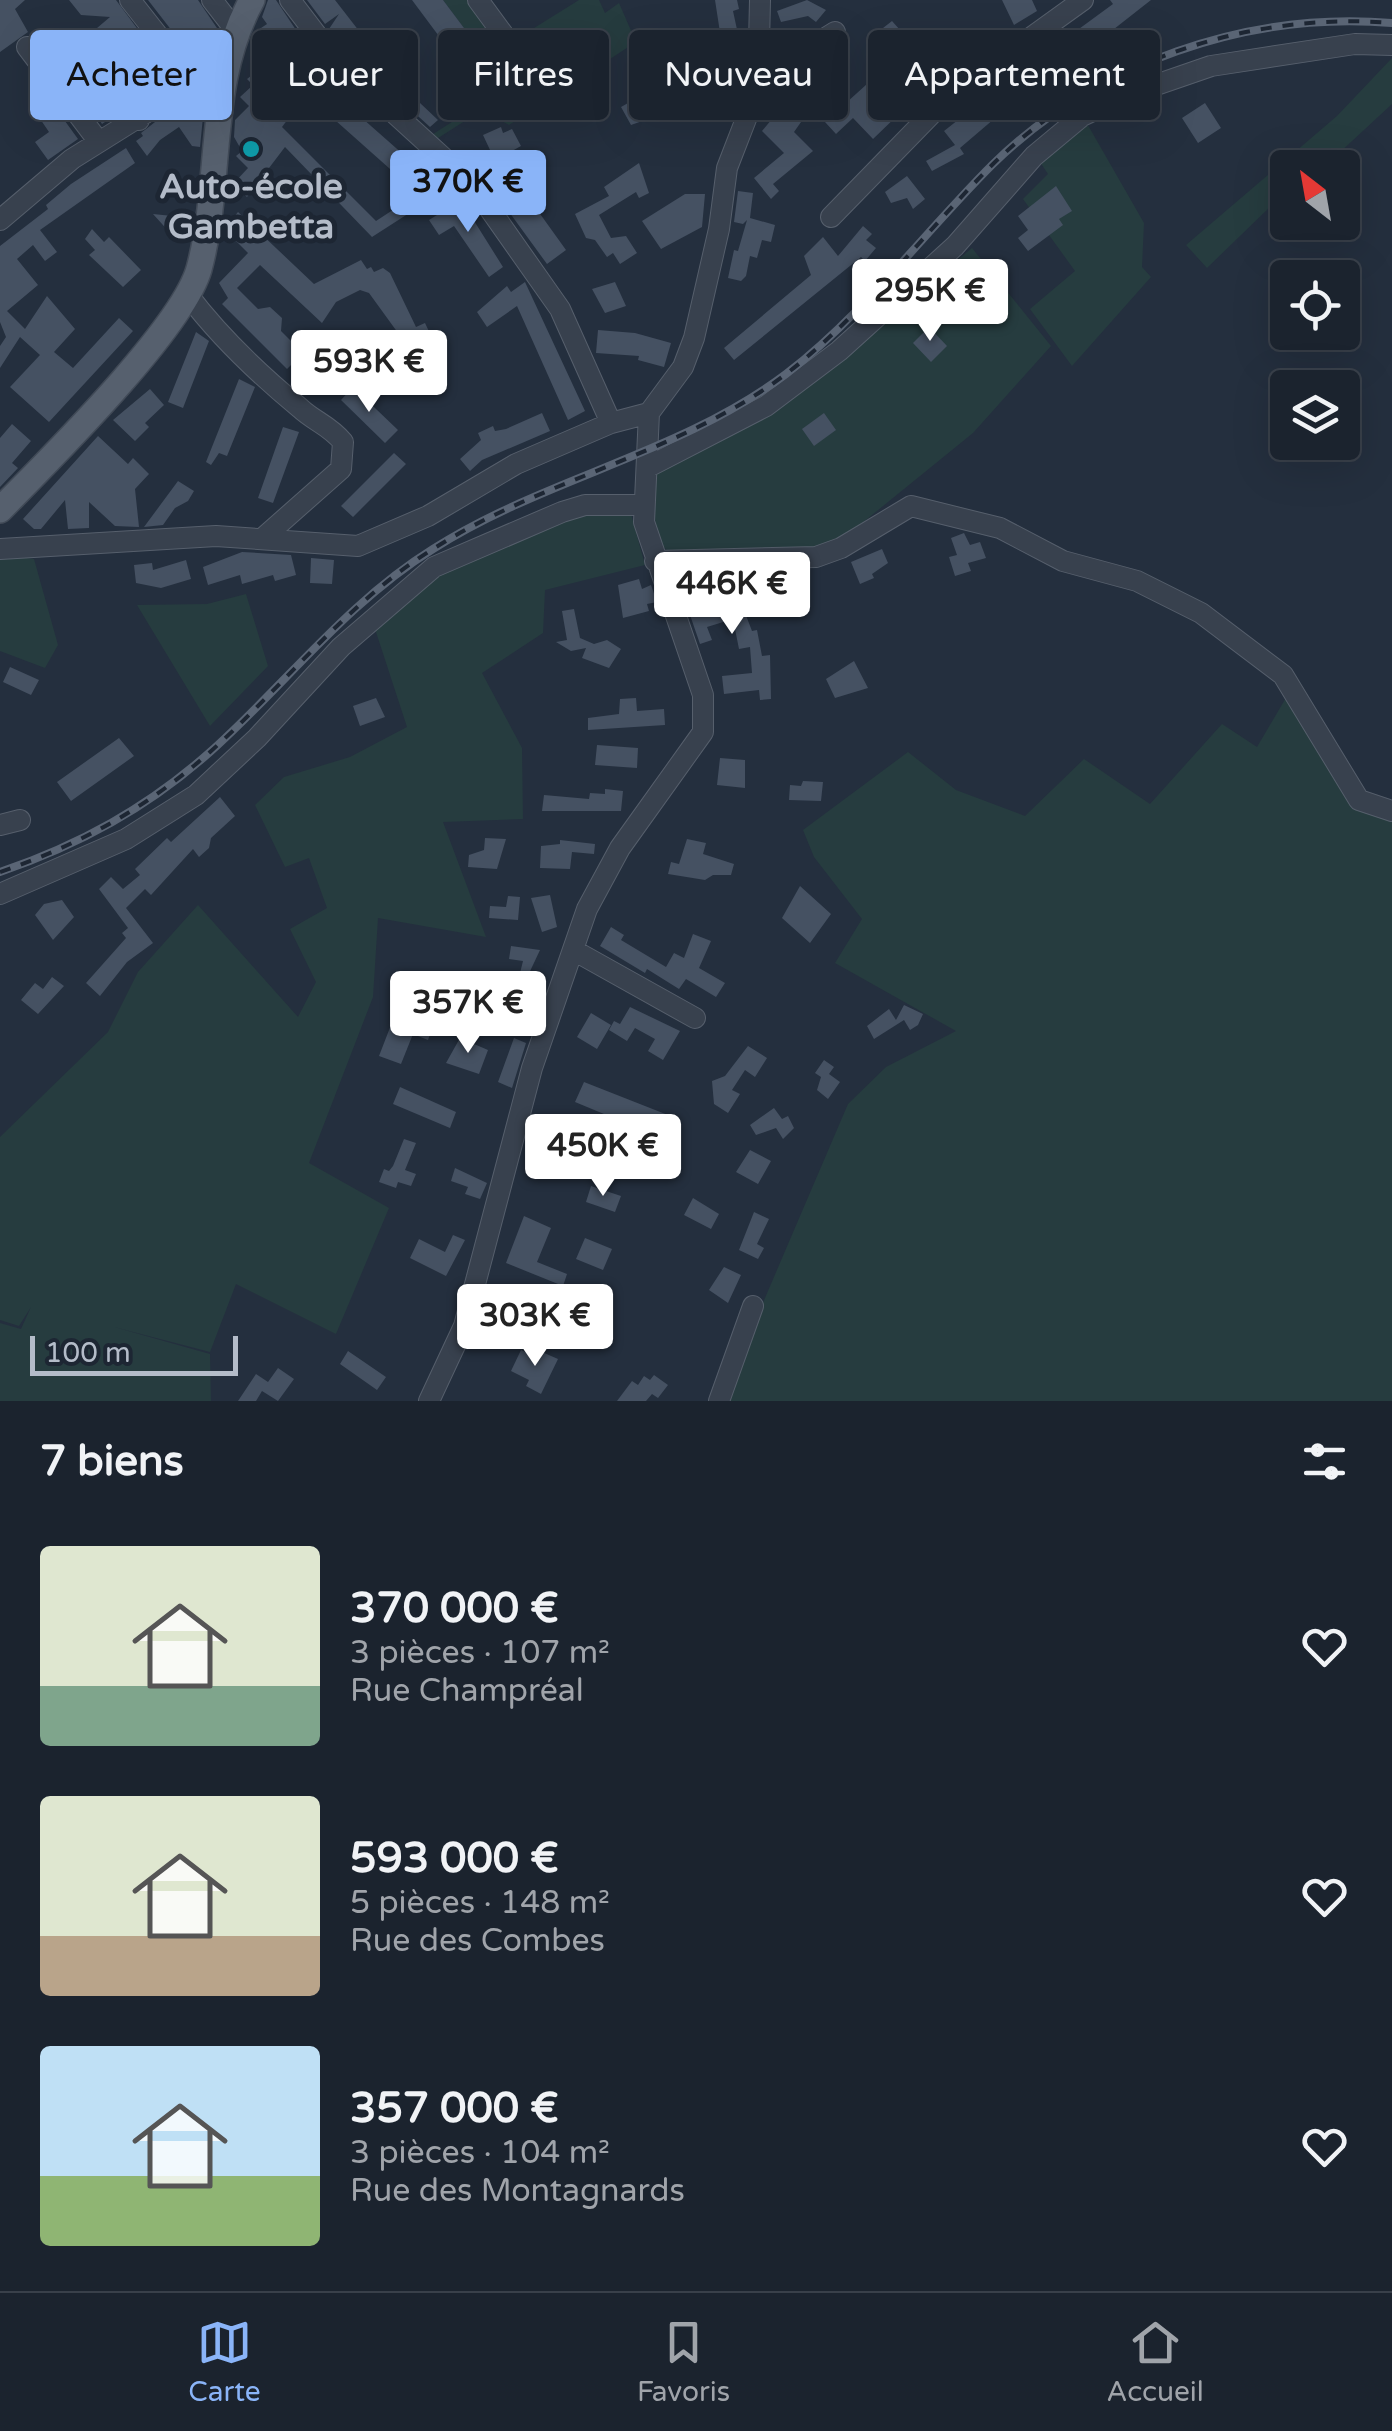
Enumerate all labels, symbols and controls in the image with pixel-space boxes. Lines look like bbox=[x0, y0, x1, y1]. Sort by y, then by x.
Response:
chip: Acheter bbox=[30, 30, 232, 120]
chip: Louer bbox=[252, 30, 418, 120]
chip: Filtres bbox=[438, 30, 609, 120]
chip: Nouveau bbox=[629, 30, 848, 120]
chip: Appartement bbox=[868, 30, 1160, 120]
marker: Auto-école Gambetta bbox=[240, 138, 262, 160]
pin: 370K € bbox=[387, 150, 549, 235]
north arrow bbox=[1270, 150, 1360, 240]
map controls bbox=[1270, 150, 1360, 460]
text: 370K € bbox=[412, 163, 524, 201]
place label: Auto-école Gambetta bbox=[159, 166, 343, 248]
pin: 295K € bbox=[849, 259, 1011, 344]
button: locate bbox=[1270, 260, 1360, 350]
text: 295K € bbox=[874, 272, 986, 310]
pin: 593K € bbox=[288, 330, 450, 415]
text: 593K € bbox=[313, 343, 425, 381]
button: layers bbox=[1270, 370, 1360, 460]
pin: 446K € bbox=[651, 552, 813, 637]
text: 446K € bbox=[676, 565, 788, 603]
pin: 357K € bbox=[387, 971, 549, 1056]
text: 357K € bbox=[412, 984, 524, 1022]
pin: 450K € bbox=[522, 1114, 684, 1199]
text: 450K € bbox=[547, 1127, 659, 1165]
pin: 303K € bbox=[454, 1284, 616, 1369]
text: 303K € bbox=[479, 1297, 591, 1335]
scale bar bbox=[30, 1331, 238, 1376]
text: 100 m bbox=[45, 1336, 131, 1370]
icon: filters bbox=[1297, 1434, 1352, 1489]
text: 7 biens bbox=[40, 1436, 184, 1487]
text: 370 000 € bbox=[350, 1583, 559, 1634]
icon: home bbox=[120, 1586, 240, 1706]
icon: heart bbox=[1297, 1619, 1352, 1674]
text: 3 pièces · 107 m² bbox=[350, 1634, 610, 1672]
text: Rue Champréal bbox=[350, 1672, 584, 1710]
text: 593 000 € bbox=[350, 1833, 559, 1884]
icon: home bbox=[120, 1836, 240, 1956]
icon: heart bbox=[1297, 1869, 1352, 1924]
text: 5 pièces · 148 m² bbox=[350, 1884, 610, 1922]
text: Rue des Combes bbox=[350, 1922, 605, 1960]
text: 357 000 € bbox=[350, 2083, 559, 2134]
icon: home bbox=[120, 2086, 240, 2206]
icon: heart bbox=[1297, 2119, 1352, 2174]
text: 3 pièces · 104 m² bbox=[350, 2134, 610, 2172]
text: Rue des Montagnards bbox=[350, 2172, 685, 2210]
tab: Carte bbox=[188, 2315, 261, 2409]
tab: Favoris bbox=[637, 2315, 730, 2409]
tab: Accueil bbox=[1107, 2315, 1204, 2409]

